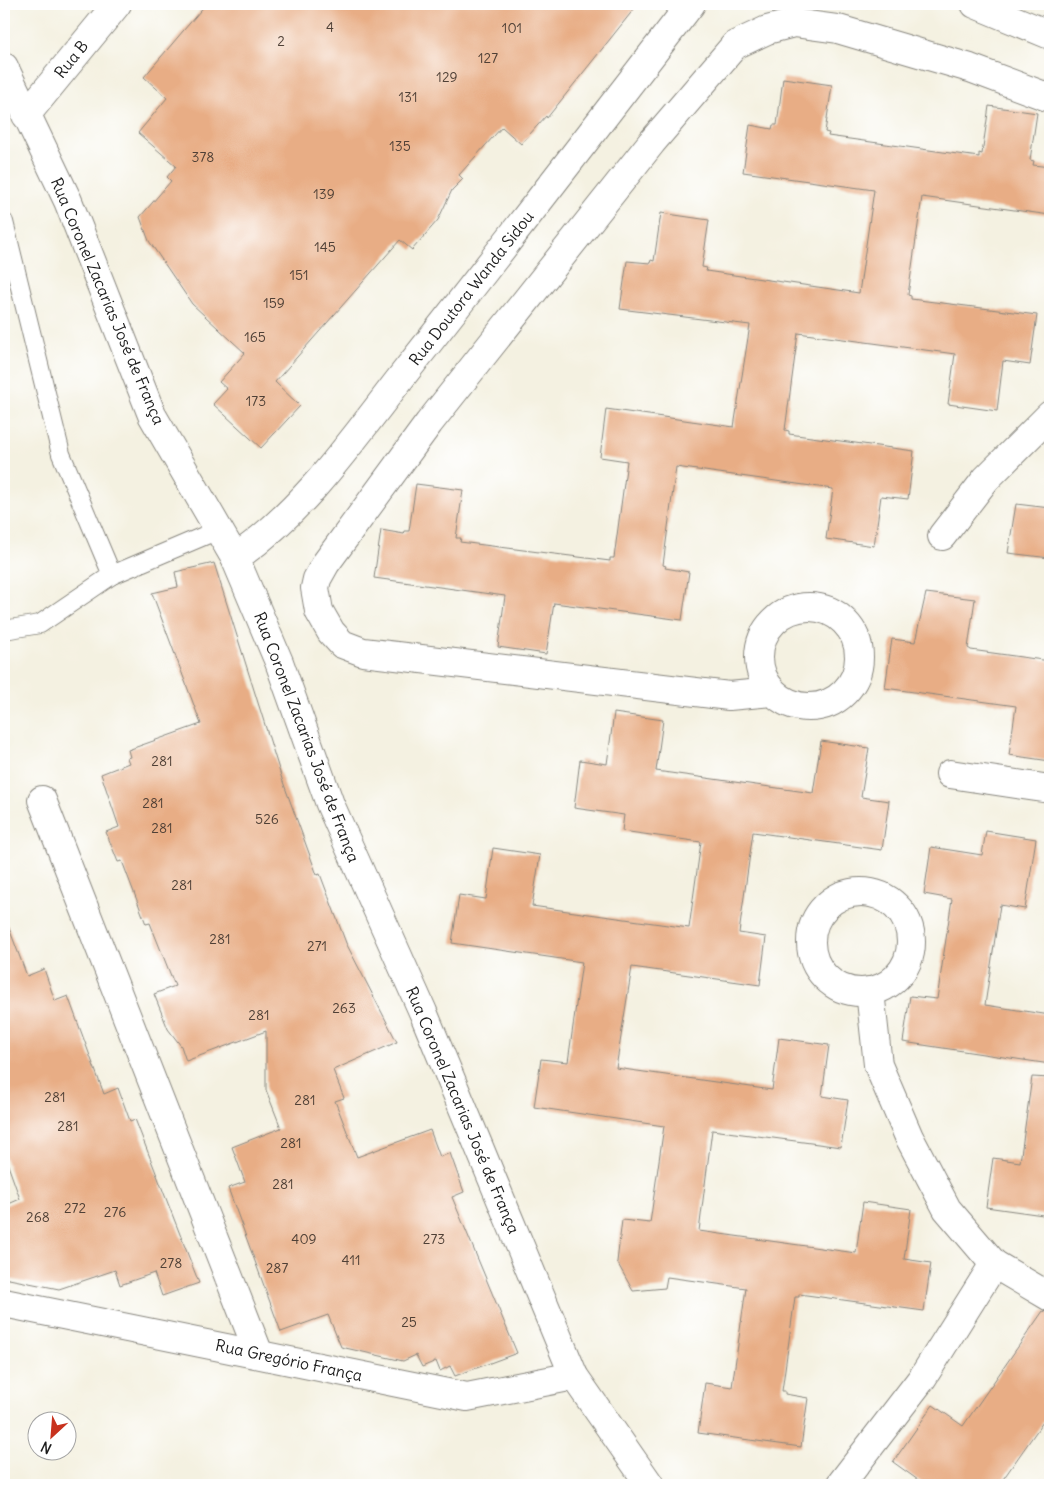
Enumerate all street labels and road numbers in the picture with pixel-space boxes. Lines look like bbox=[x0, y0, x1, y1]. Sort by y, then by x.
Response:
street label: Rua B bbox=[50, 36, 92, 82]
street label: Rua Coronel Zacarias José de França bbox=[47, 174, 169, 428]
street label: Rua Doutora Wanda Sidou bbox=[404, 207, 538, 369]
street label: Rua Coronel Zacarias José de França bbox=[250, 609, 364, 865]
street label: Rua Coronel Zacarias José de França bbox=[402, 983, 524, 1237]
street label: Rua Gregório França bbox=[214, 1335, 364, 1385]

